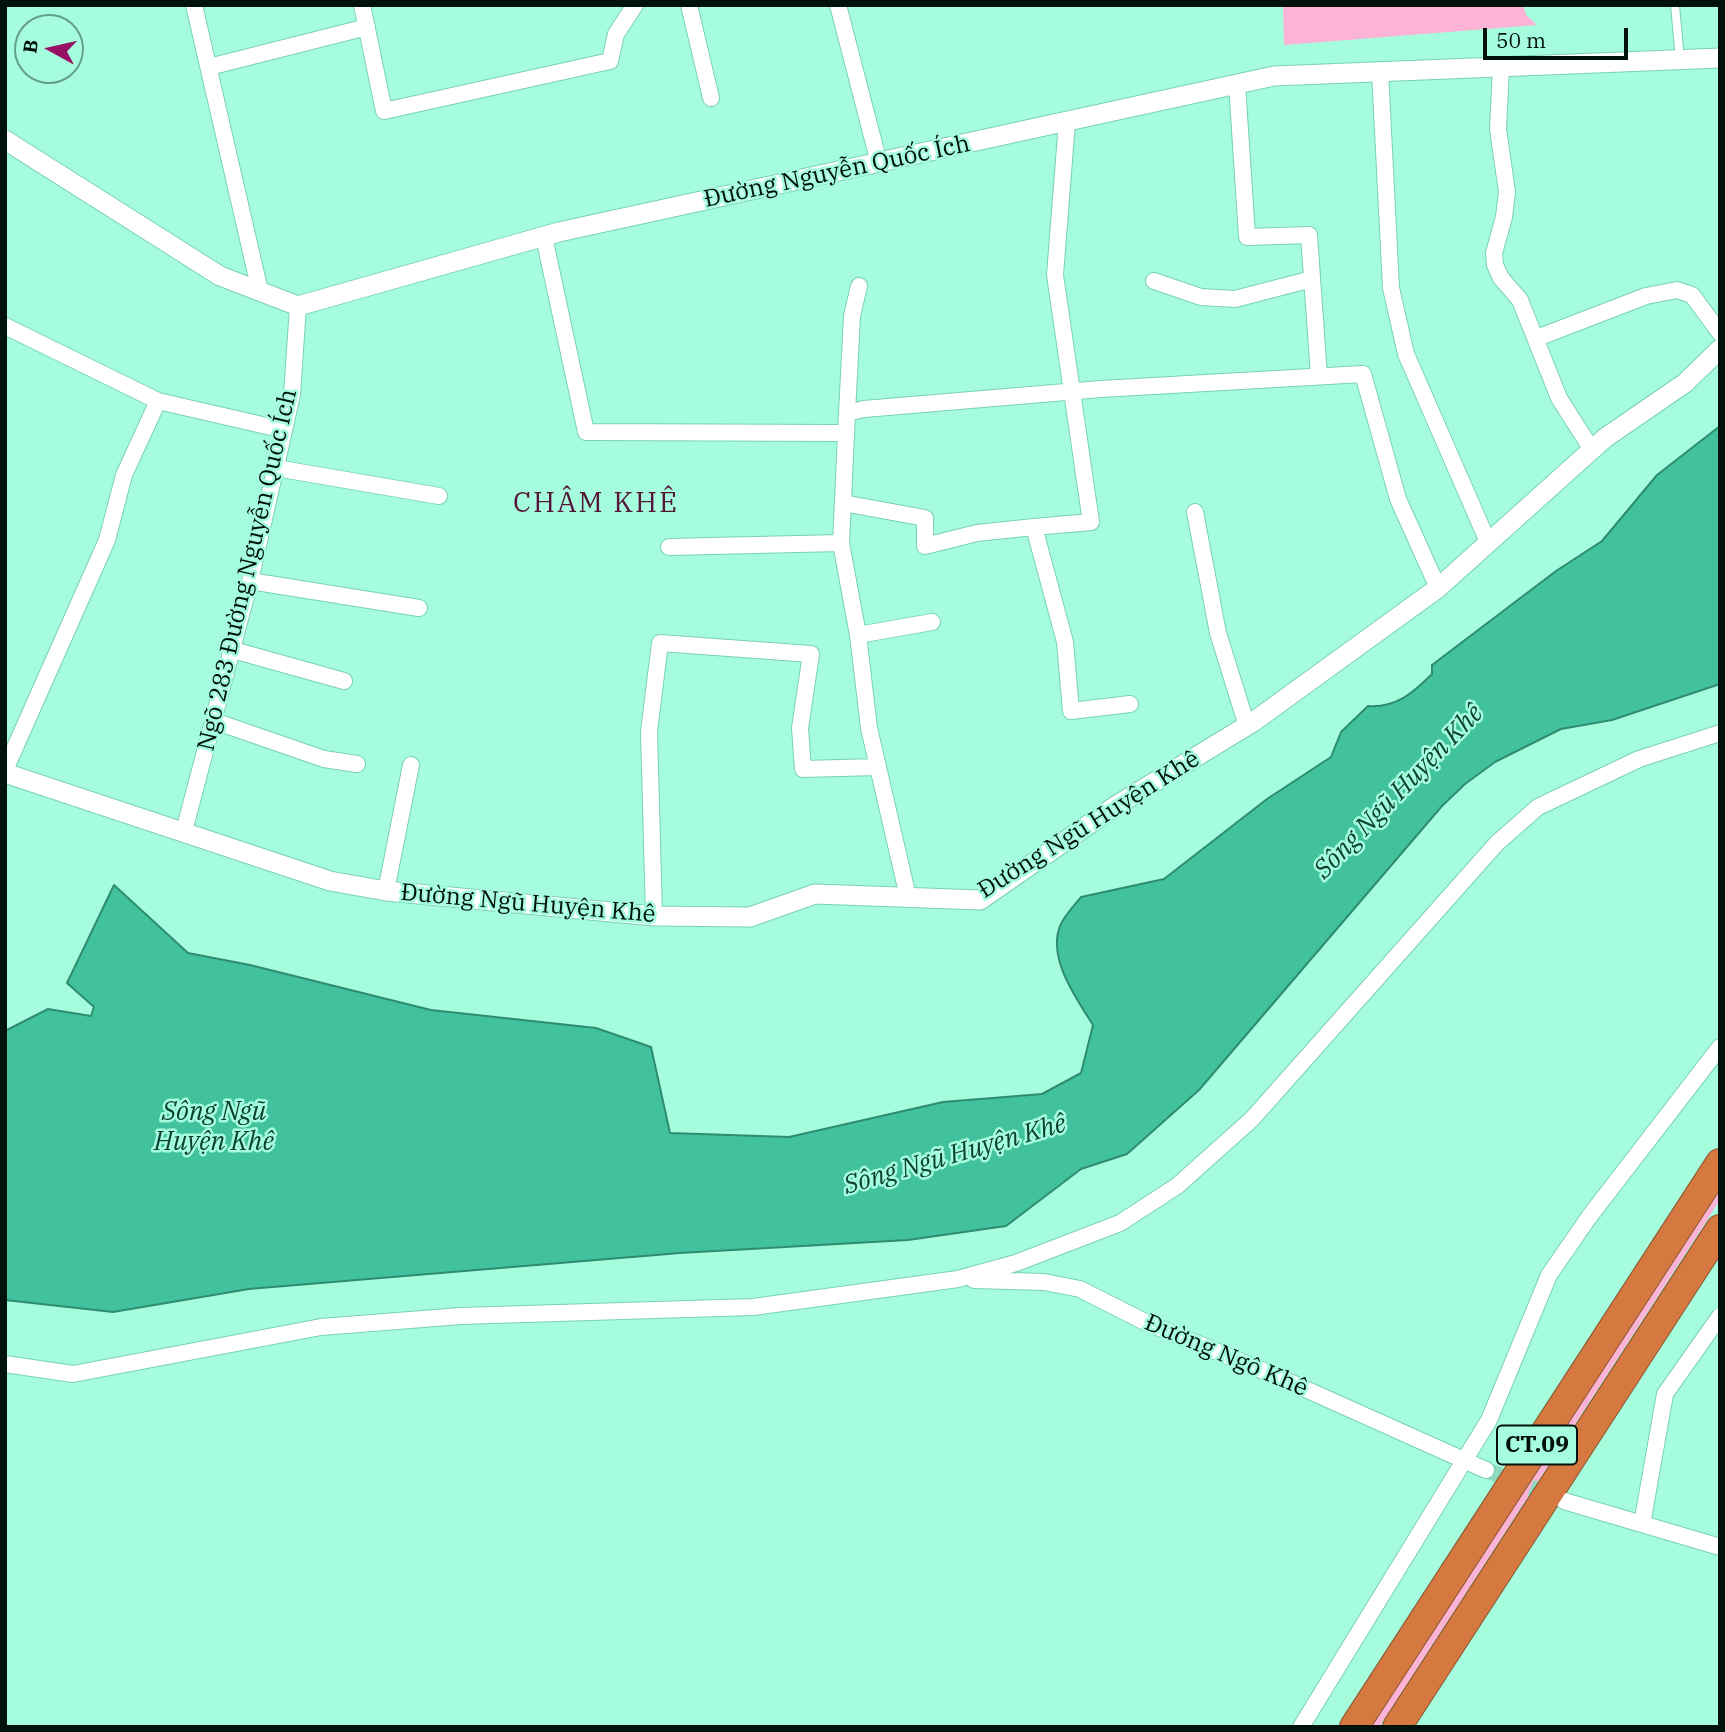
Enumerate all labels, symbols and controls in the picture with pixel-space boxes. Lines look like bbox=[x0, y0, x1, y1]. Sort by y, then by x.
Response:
north arrow bbox=[14, 14, 84, 84]
scale bar bbox=[1487, 14, 1632, 58]
text: 50 m bbox=[1496, 26, 1546, 54]
text: B bbox=[17, 38, 43, 55]
street label: Đường Nguyễn Quốc Ích bbox=[701, 130, 973, 214]
street label: Ngõ 283 Đường Nguyễn Quốc Ích bbox=[192, 386, 304, 754]
district label: CHÂM KHÊ bbox=[514, 487, 678, 521]
water label: Sông Ngũ Huyện Khê bbox=[1308, 698, 1490, 886]
street label: Đường Ngũ Huyện Khê bbox=[973, 745, 1205, 905]
street label: Đường Ngũ Huyện Khê bbox=[399, 878, 657, 930]
water label: Sông Ngũ Huyện Khê bbox=[154, 1096, 274, 1158]
water label: Sông Ngũ Huyện Khê bbox=[840, 1108, 1070, 1202]
street label: Đường Ngô Khê bbox=[1140, 1309, 1312, 1403]
road number: CT.09 bbox=[1497, 1426, 1577, 1464]

